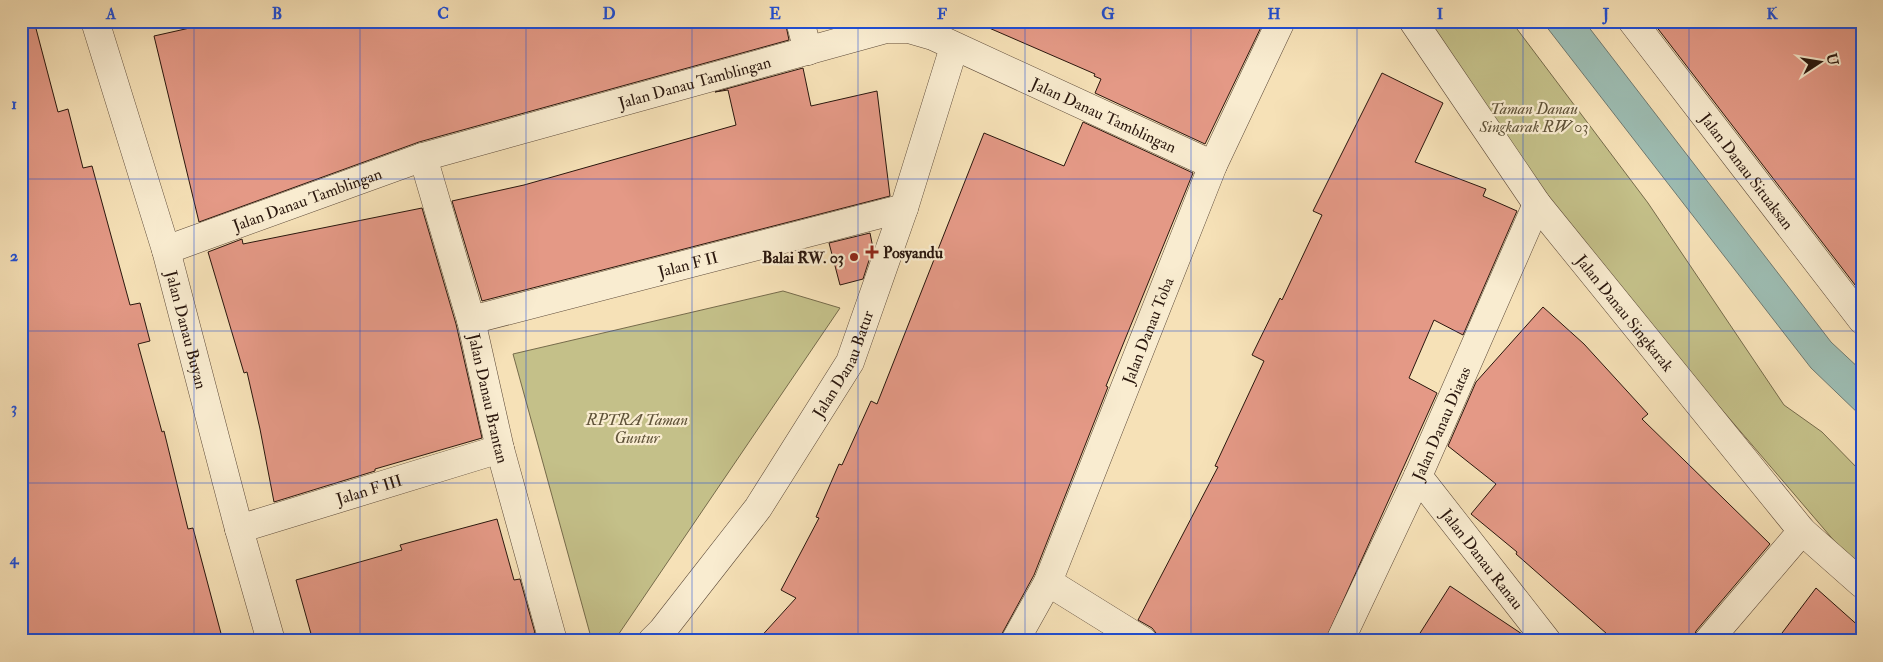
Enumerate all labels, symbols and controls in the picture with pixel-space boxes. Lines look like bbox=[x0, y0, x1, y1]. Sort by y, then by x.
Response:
text: A bbox=[105, 4, 117, 24]
text: B bbox=[272, 4, 282, 24]
text: C bbox=[437, 4, 449, 24]
text: D bbox=[602, 4, 616, 24]
text: E bbox=[769, 4, 781, 24]
text: F bbox=[937, 4, 947, 24]
text: G bbox=[1101, 4, 1115, 24]
text: H bbox=[1267, 4, 1281, 24]
text: I bbox=[1437, 4, 1444, 24]
text: J bbox=[1602, 4, 1610, 25]
text: K bbox=[1766, 4, 1778, 24]
north arrow bbox=[1796, 38, 1846, 88]
street label: Jalan Danau Tamblingan bbox=[615, 52, 773, 115]
text: U bbox=[1823, 52, 1842, 67]
street label: Jalan Danau Tamblingan bbox=[1027, 73, 1179, 158]
text: 1 bbox=[11, 94, 17, 114]
park label: Taman Danau Singkarak RW 03 bbox=[1478, 99, 1589, 137]
street label: Jalan Danau Situaksan bbox=[1694, 108, 1798, 234]
street label: Jalan Danau Tamblingan bbox=[229, 164, 385, 237]
place label: Posyandu bbox=[883, 243, 944, 264]
marker: Posyandu bbox=[865, 245, 879, 259]
text: 2 bbox=[10, 246, 18, 266]
street label: Jalan F II bbox=[655, 248, 720, 283]
place label: Balai RW. 03 bbox=[762, 248, 844, 268]
street label: Jalan Danau Singkarak bbox=[1570, 250, 1678, 376]
marker: Balai RW. 03 bbox=[848, 251, 860, 263]
street label: Jalan Danau Buyan bbox=[160, 267, 211, 391]
street label: Jalan Danau Toba bbox=[1118, 274, 1179, 389]
street label: Jalan Danau Batur bbox=[808, 308, 878, 423]
street label: Jalan Danau Brantan bbox=[462, 331, 512, 465]
street label: Jalan Danau Diatas bbox=[1408, 364, 1476, 485]
text: 3 bbox=[11, 398, 17, 418]
park label: RPTRA Taman Guntur bbox=[585, 410, 688, 448]
street label: Jalan F III bbox=[333, 471, 405, 511]
street label: Jalan Danau Ranau bbox=[1435, 504, 1527, 614]
text: 4 bbox=[9, 549, 20, 569]

